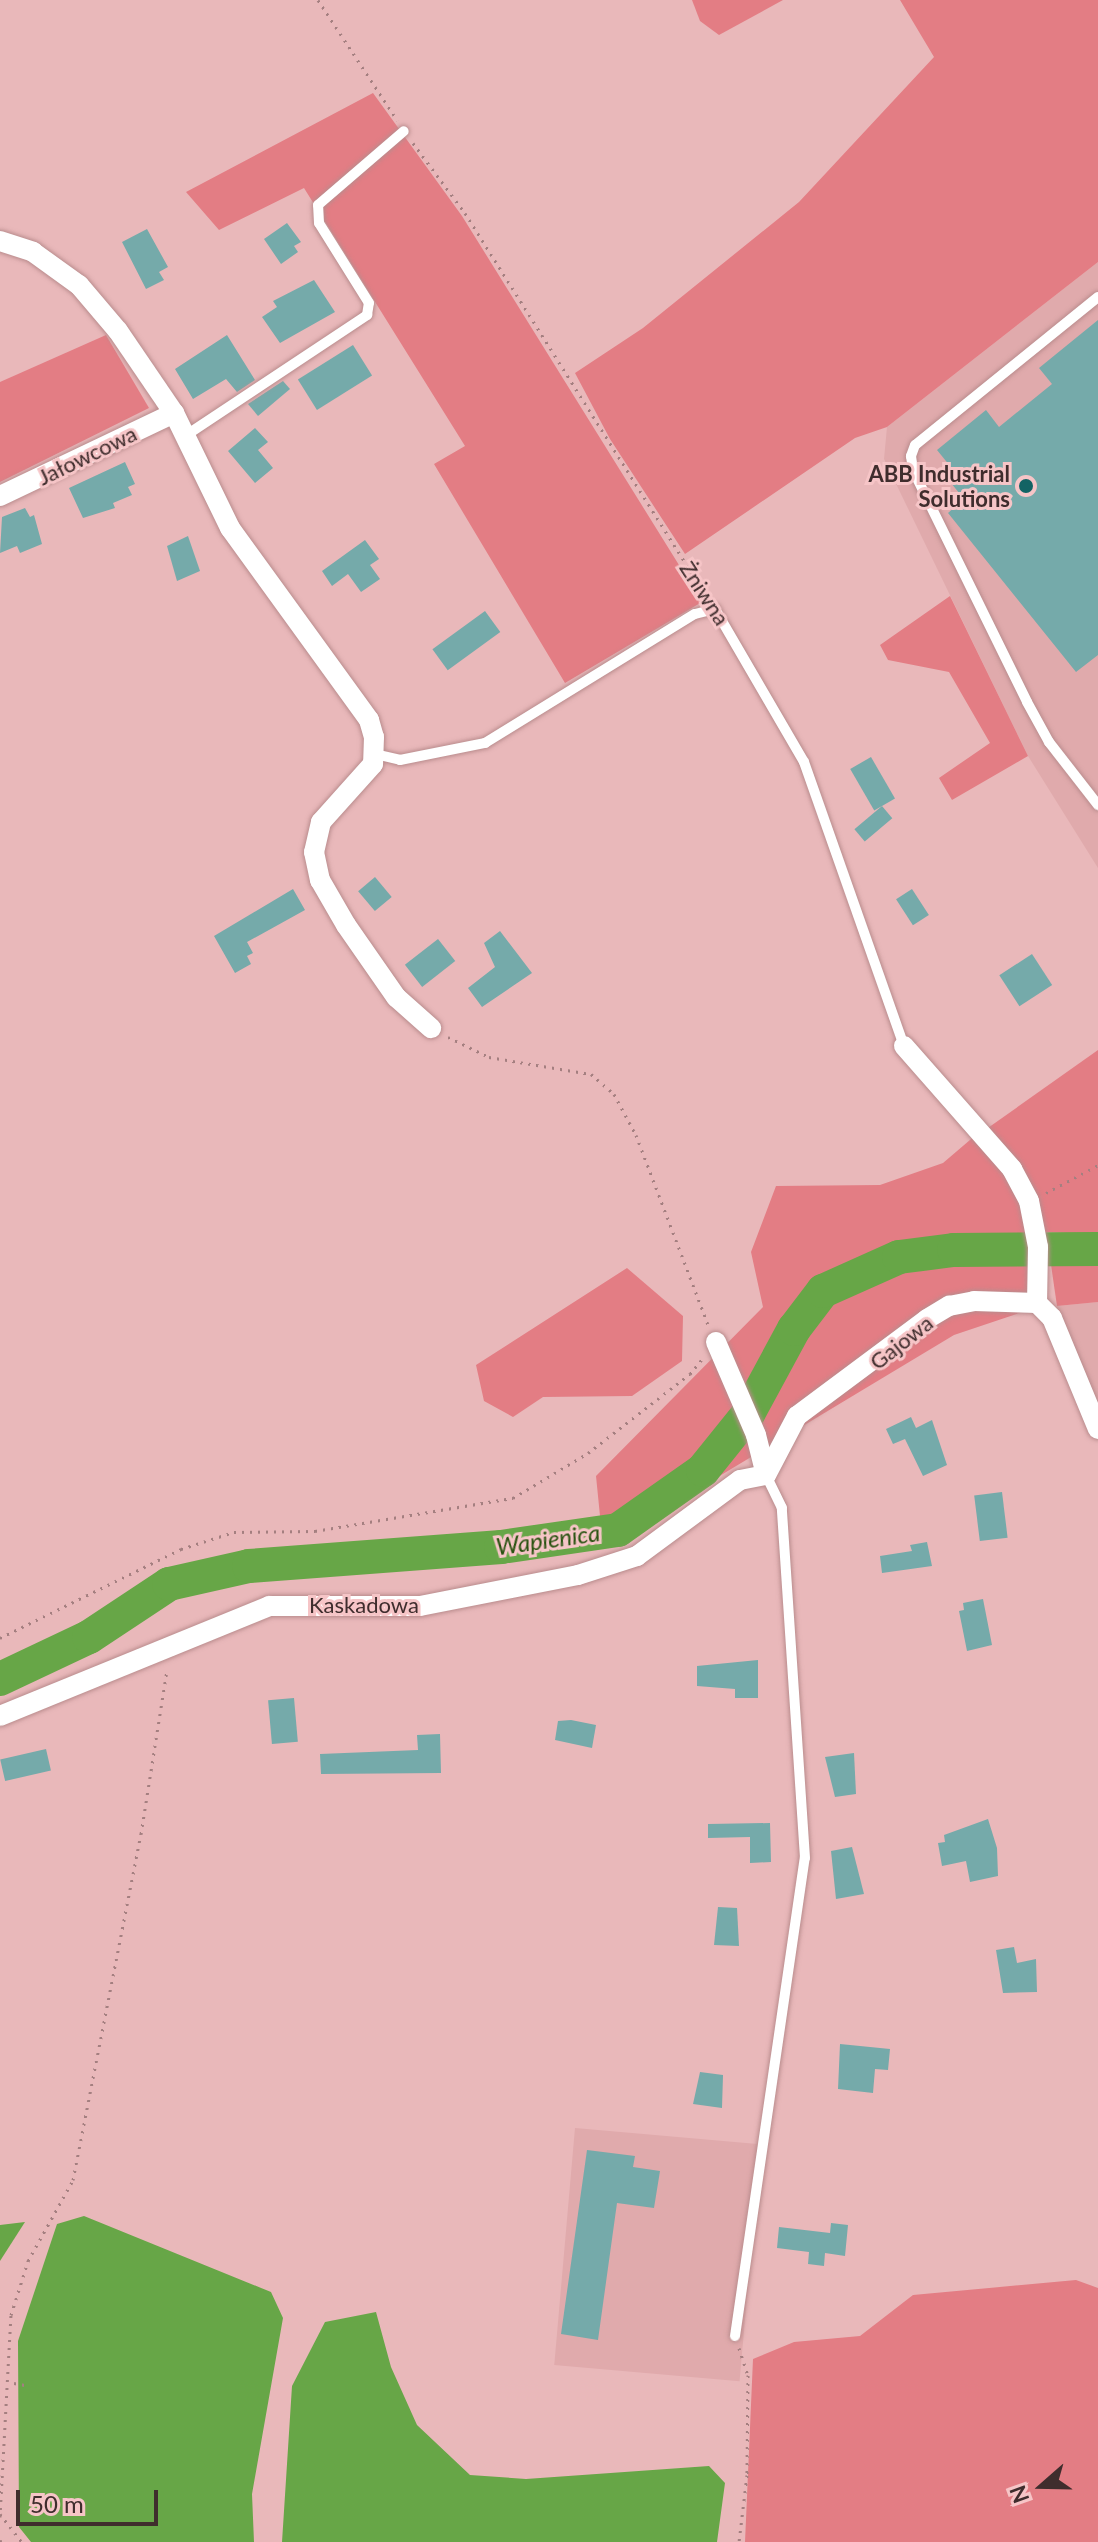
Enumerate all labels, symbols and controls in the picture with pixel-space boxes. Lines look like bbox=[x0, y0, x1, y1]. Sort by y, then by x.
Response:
street label: Jałowcowa bbox=[33, 420, 141, 490]
place label: ABB Industrial Solutions bbox=[868, 460, 1010, 512]
marker: ABB Industrial Solutions bbox=[1017, 477, 1035, 495]
street label: Żniwna bbox=[675, 556, 735, 630]
street label: Gajowa bbox=[864, 1309, 938, 1375]
water label: Wapienica bbox=[494, 1517, 602, 1561]
street label: Kaskadowa bbox=[309, 1592, 419, 1618]
north arrow bbox=[1002, 2446, 1082, 2526]
scale bar bbox=[20, 2474, 162, 2524]
text: N bbox=[1003, 2482, 1035, 2507]
text: 50 m bbox=[30, 2489, 84, 2518]

